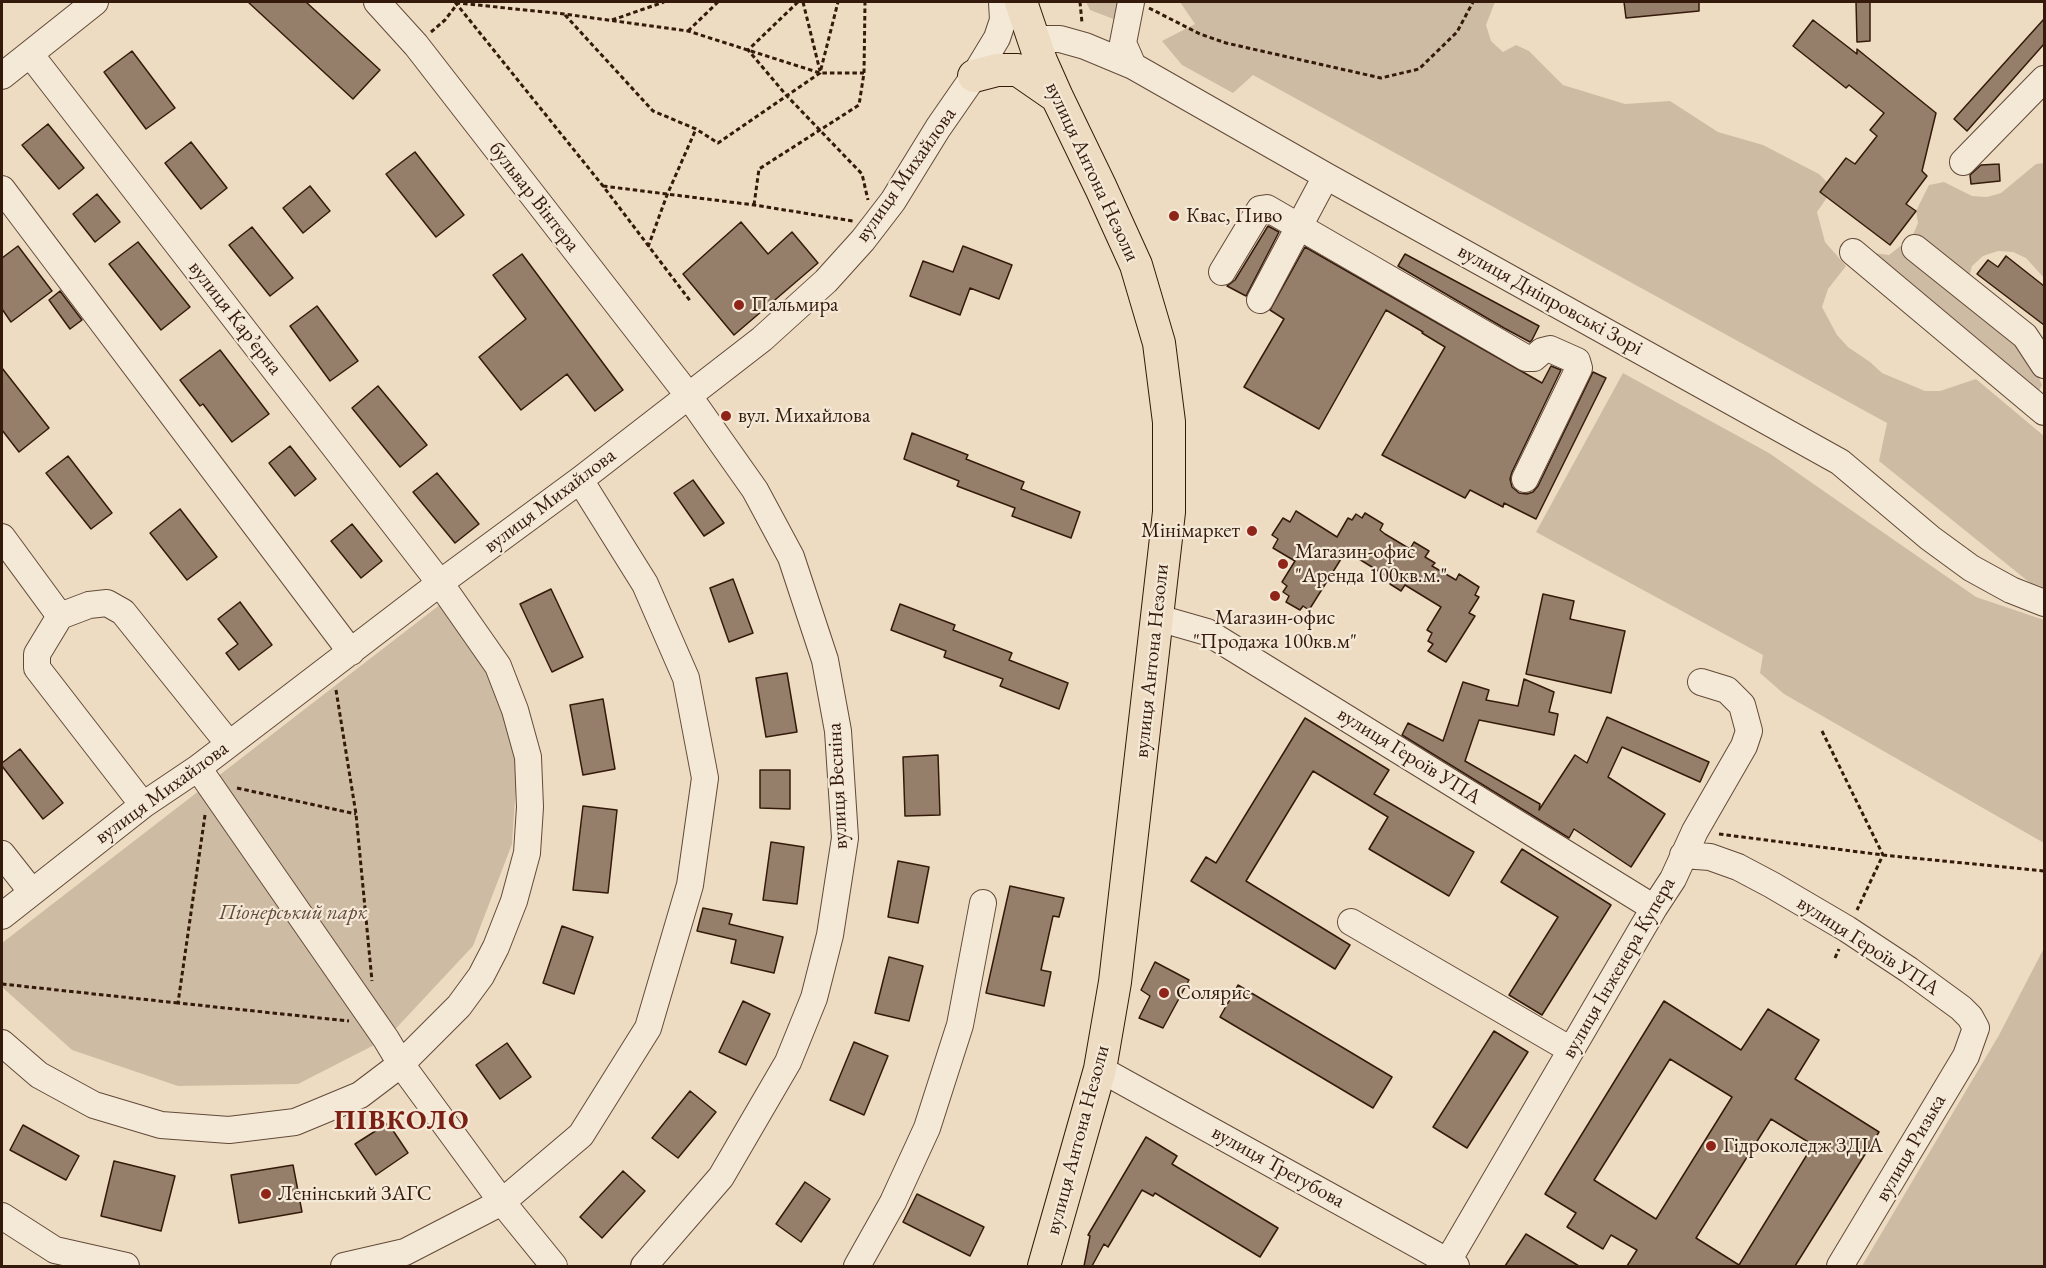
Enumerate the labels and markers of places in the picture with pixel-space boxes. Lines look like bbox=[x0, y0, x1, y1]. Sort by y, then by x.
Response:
place label: Квас, Пиво bbox=[1186, 203, 1283, 229]
marker: Квас, Пиво bbox=[1167, 209, 1181, 223]
place label: Пальмира bbox=[751, 292, 838, 318]
marker: Пальмира bbox=[732, 298, 746, 312]
place label: вул. Михайлова bbox=[738, 403, 870, 429]
marker: вул. Михайлова bbox=[719, 409, 733, 423]
place label: Мінімаркет bbox=[1141, 518, 1240, 544]
marker: Мінімаркет bbox=[1245, 524, 1259, 538]
place label: Магазин-офис "Аренда 100кв.м." bbox=[1295, 539, 1448, 589]
marker: Магазин-офис "Аренда 100кв.м." bbox=[1276, 557, 1290, 571]
marker: Магазин-офис "Продажа 100кв.м" bbox=[1268, 589, 1282, 603]
place label: Магазин-офис "Продажа 100кв.м" bbox=[1193, 605, 1357, 655]
place label: Солярис bbox=[1176, 980, 1251, 1006]
marker: Солярис bbox=[1157, 986, 1171, 1000]
place label: Гідроколедж ЗДIА bbox=[1723, 1133, 1883, 1159]
marker: Гідроколедж ЗДIА bbox=[1704, 1139, 1718, 1153]
place label: Ленінський ЗАГС bbox=[278, 1181, 432, 1207]
marker: Ленінський ЗАГС bbox=[259, 1187, 273, 1201]

